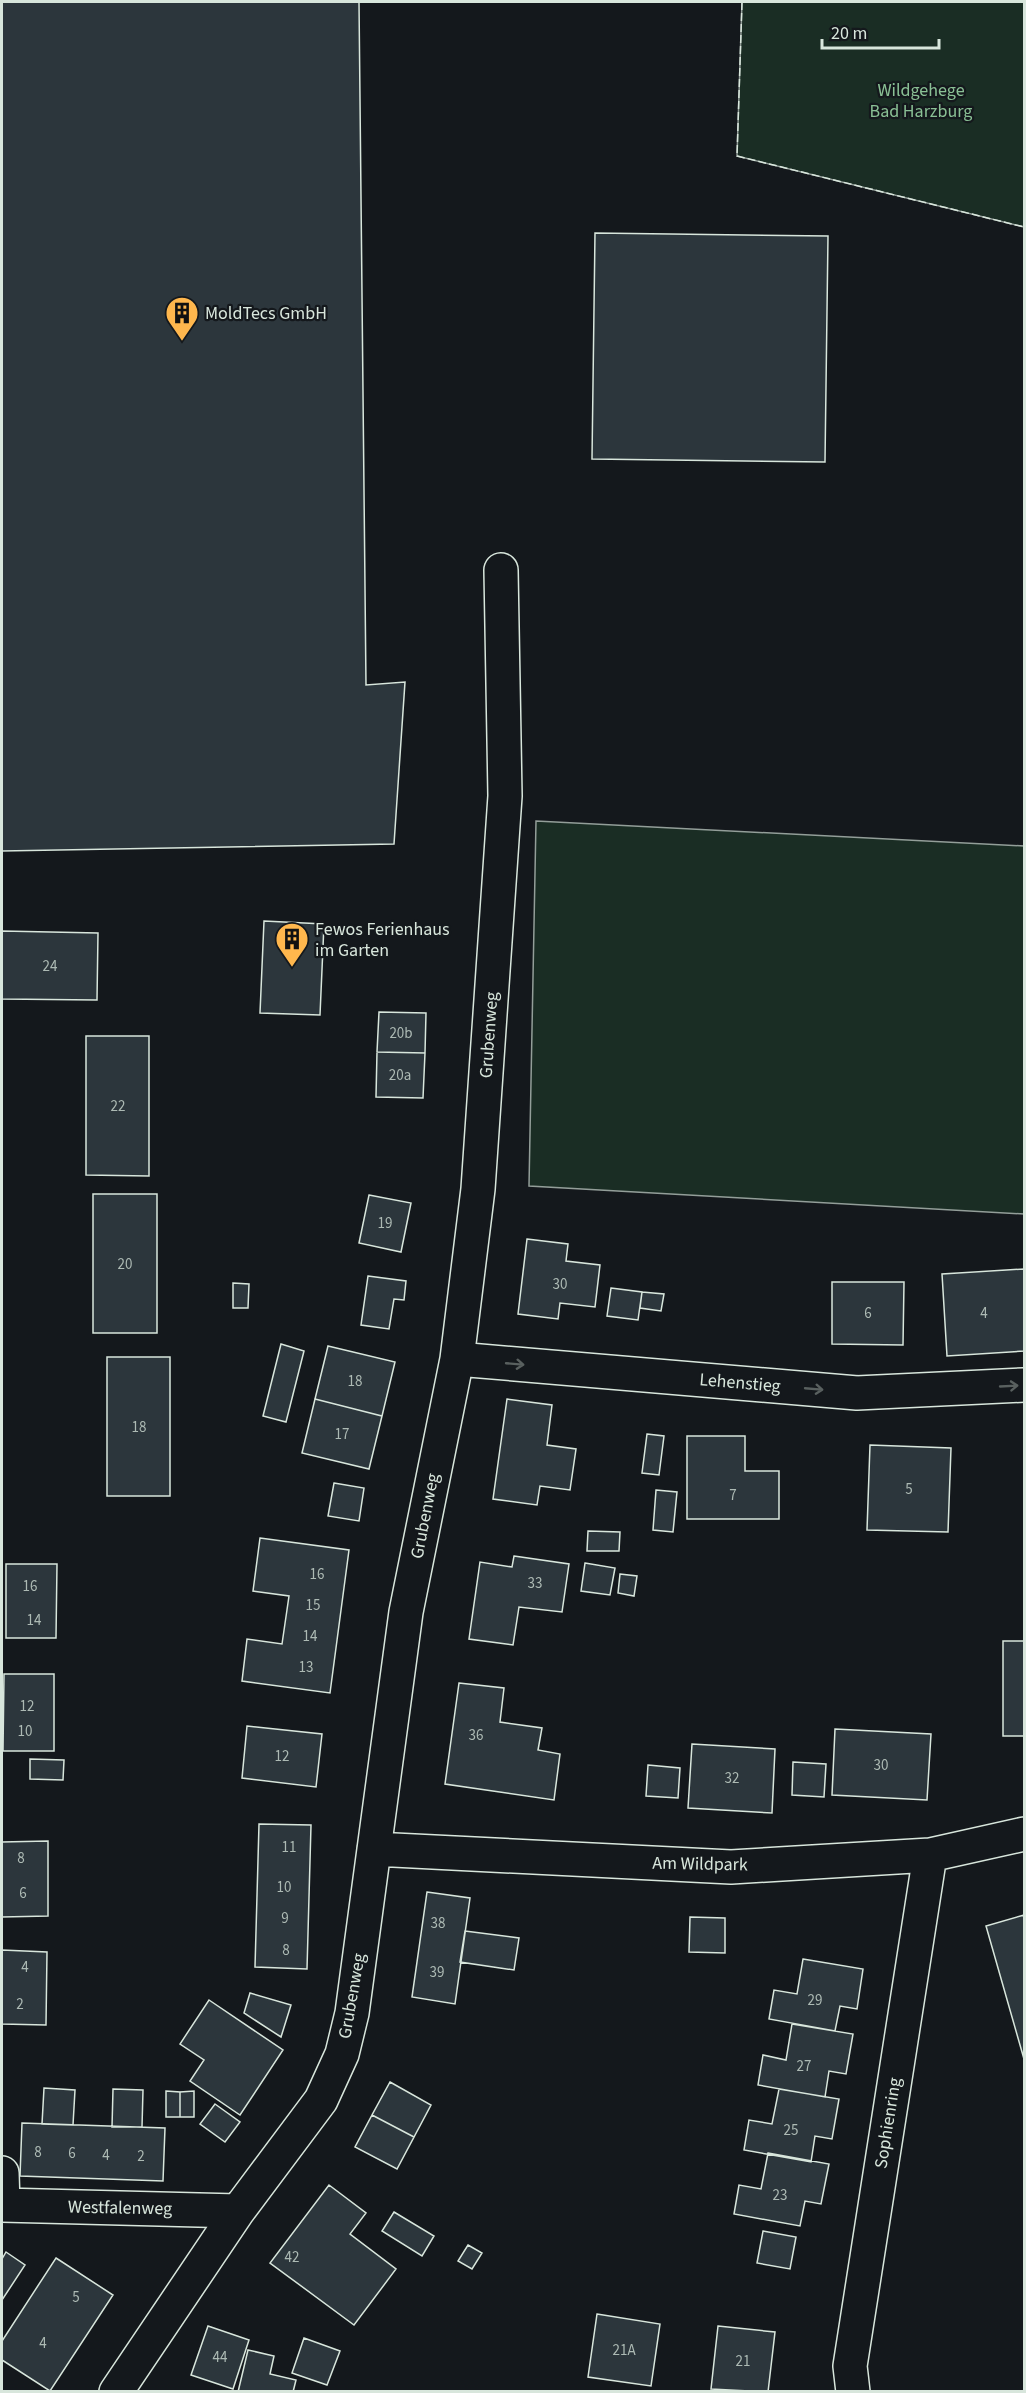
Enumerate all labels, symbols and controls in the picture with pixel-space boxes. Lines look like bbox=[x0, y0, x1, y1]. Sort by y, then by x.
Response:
scale bar bbox=[822, 12, 939, 50]
text: 20 m bbox=[831, 21, 867, 46]
park label: Wildgehege Bad Harzburg bbox=[870, 78, 972, 124]
building icon: MoldTecs GmbH bbox=[164, 295, 200, 342]
place label: MoldTecs GmbH bbox=[205, 301, 327, 326]
place label: Fewos Ferienhaus im Garten bbox=[315, 917, 450, 963]
building icon: Fewos Ferienhaus im Garten bbox=[274, 921, 310, 968]
house number: 24 bbox=[43, 956, 58, 977]
street label: Grubenweg bbox=[474, 991, 504, 1079]
house number: 20b bbox=[389, 1023, 413, 1044]
house number: 20a bbox=[389, 1065, 411, 1086]
house number: 22 bbox=[111, 1096, 125, 1117]
house number: 19 bbox=[378, 1213, 392, 1234]
house number: 20 bbox=[118, 1254, 132, 1275]
house number: 30 bbox=[553, 1274, 567, 1295]
house number: 6 bbox=[864, 1303, 872, 1324]
house number: 4 bbox=[980, 1303, 988, 1324]
one-way arrow bbox=[505, 1358, 525, 1369]
street label: Lehenstieg bbox=[698, 1367, 782, 1399]
house number: 18 bbox=[348, 1371, 362, 1392]
one-way arrow bbox=[998, 1380, 1018, 1391]
one-way arrow bbox=[804, 1384, 823, 1395]
house number: 18 bbox=[132, 1417, 146, 1438]
house number: 17 bbox=[335, 1424, 349, 1445]
street label: Grubenweg bbox=[404, 1471, 446, 1561]
house number: 5 bbox=[905, 1479, 913, 1500]
house number: 7 bbox=[729, 1485, 737, 1506]
house number: 16 bbox=[310, 1564, 324, 1585]
house number: 33 bbox=[528, 1573, 542, 1594]
house number: 16 bbox=[23, 1576, 37, 1597]
house number: 15 bbox=[306, 1595, 320, 1616]
house number: 14 bbox=[27, 1610, 42, 1631]
house number: 14 bbox=[303, 1626, 318, 1647]
house number: 13 bbox=[299, 1657, 313, 1678]
house number: 12 bbox=[20, 1696, 34, 1717]
house number: 10 bbox=[18, 1721, 32, 1742]
house number: 36 bbox=[469, 1725, 483, 1746]
house number: 12 bbox=[275, 1746, 289, 1767]
house number: 30 bbox=[874, 1755, 888, 1776]
house number: 32 bbox=[725, 1768, 739, 1789]
house number: 11 bbox=[282, 1837, 296, 1858]
house number: 8 bbox=[17, 1848, 25, 1869]
street label: Am Wildpark bbox=[652, 1851, 748, 1877]
house number: 10 bbox=[277, 1877, 291, 1898]
house number: 6 bbox=[19, 1883, 27, 1904]
house number: 9 bbox=[281, 1908, 289, 1929]
house number: 38 bbox=[431, 1913, 445, 1934]
house number: 8 bbox=[282, 1940, 290, 1961]
street label: Grubenweg bbox=[332, 1951, 372, 2041]
house number: 4 bbox=[21, 1957, 29, 1978]
house number: 39 bbox=[430, 1962, 444, 1983]
house number: 29 bbox=[808, 1990, 822, 2011]
house number: 2 bbox=[16, 1994, 24, 2015]
house number: 27 bbox=[797, 2056, 811, 2077]
street label: Sophienring bbox=[868, 2076, 908, 2170]
house number: 25 bbox=[784, 2120, 798, 2141]
house number: 8 bbox=[34, 2142, 42, 2163]
house number: 6 bbox=[68, 2143, 76, 2164]
house number: 4 bbox=[102, 2145, 110, 2166]
house number: 2 bbox=[137, 2146, 145, 2167]
house number: 23 bbox=[773, 2185, 787, 2206]
street label: Westfalenweg bbox=[68, 2195, 172, 2221]
house number: 42 bbox=[285, 2247, 299, 2268]
house number: 5 bbox=[72, 2287, 80, 2308]
house number: 4 bbox=[39, 2333, 47, 2354]
house number: 21A bbox=[612, 2340, 636, 2361]
house number: 44 bbox=[213, 2347, 228, 2368]
house number: 21 bbox=[736, 2351, 750, 2372]

